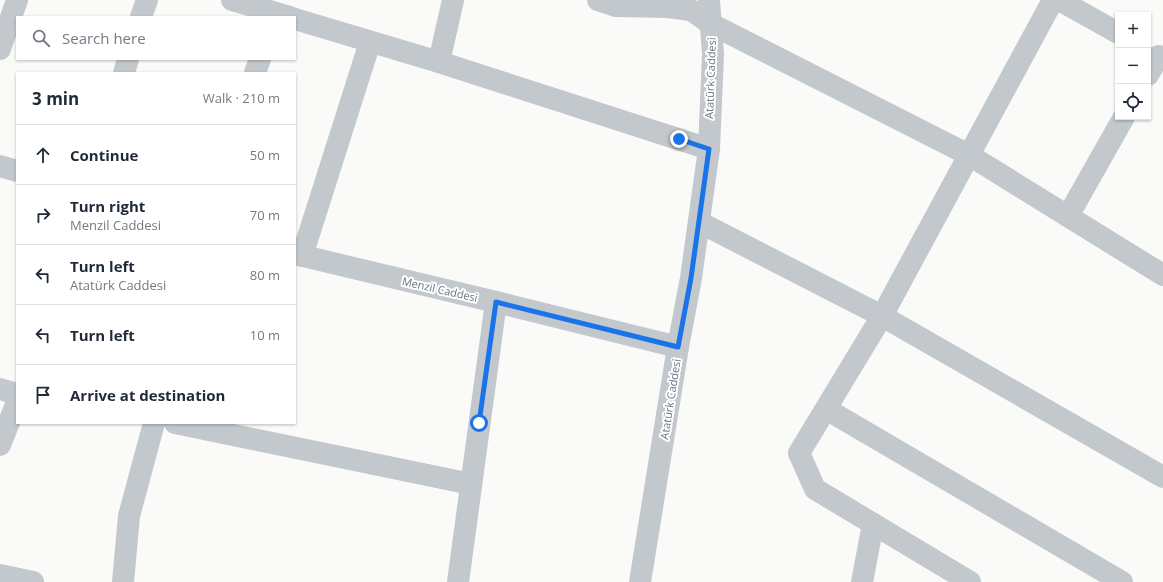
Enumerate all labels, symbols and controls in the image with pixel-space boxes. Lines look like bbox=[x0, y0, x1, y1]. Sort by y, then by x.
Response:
map controls bbox=[1115, 12, 1151, 120]
button: + bbox=[1115, 12, 1151, 48]
search box bbox=[16, 16, 296, 60]
icon: search bbox=[30, 27, 52, 49]
text: Search here bbox=[62, 28, 146, 48]
street label: Atatürk Caddesi bbox=[701, 37, 719, 119]
button: − bbox=[1115, 48, 1151, 84]
button: locate bbox=[1115, 84, 1151, 120]
text: 3 min bbox=[32, 87, 79, 110]
text: Walk · 210 m bbox=[203, 89, 280, 107]
route end bbox=[670, 130, 688, 148]
icon: ahead bbox=[32, 144, 54, 166]
text: Continue bbox=[70, 145, 138, 165]
text: 50 m bbox=[250, 146, 280, 164]
text: Turn right bbox=[70, 196, 145, 216]
icon: right bbox=[32, 204, 54, 226]
text: 70 m bbox=[250, 206, 280, 224]
text: Menzil Caddesi bbox=[70, 216, 161, 234]
text: Turn left bbox=[70, 256, 135, 276]
icon: left bbox=[32, 264, 54, 286]
text: 80 m bbox=[250, 266, 280, 284]
street label: Menzil Caddesi bbox=[401, 273, 479, 305]
text: Atatürk Caddesi bbox=[70, 276, 166, 294]
icon: left bbox=[32, 324, 54, 346]
text: Turn left bbox=[70, 325, 135, 345]
text: 10 m bbox=[250, 326, 280, 344]
street label: Atatürk Caddesi bbox=[656, 358, 684, 440]
icon: arrive bbox=[32, 384, 54, 406]
text: Arrive at destination bbox=[70, 385, 225, 405]
route start bbox=[470, 414, 488, 432]

